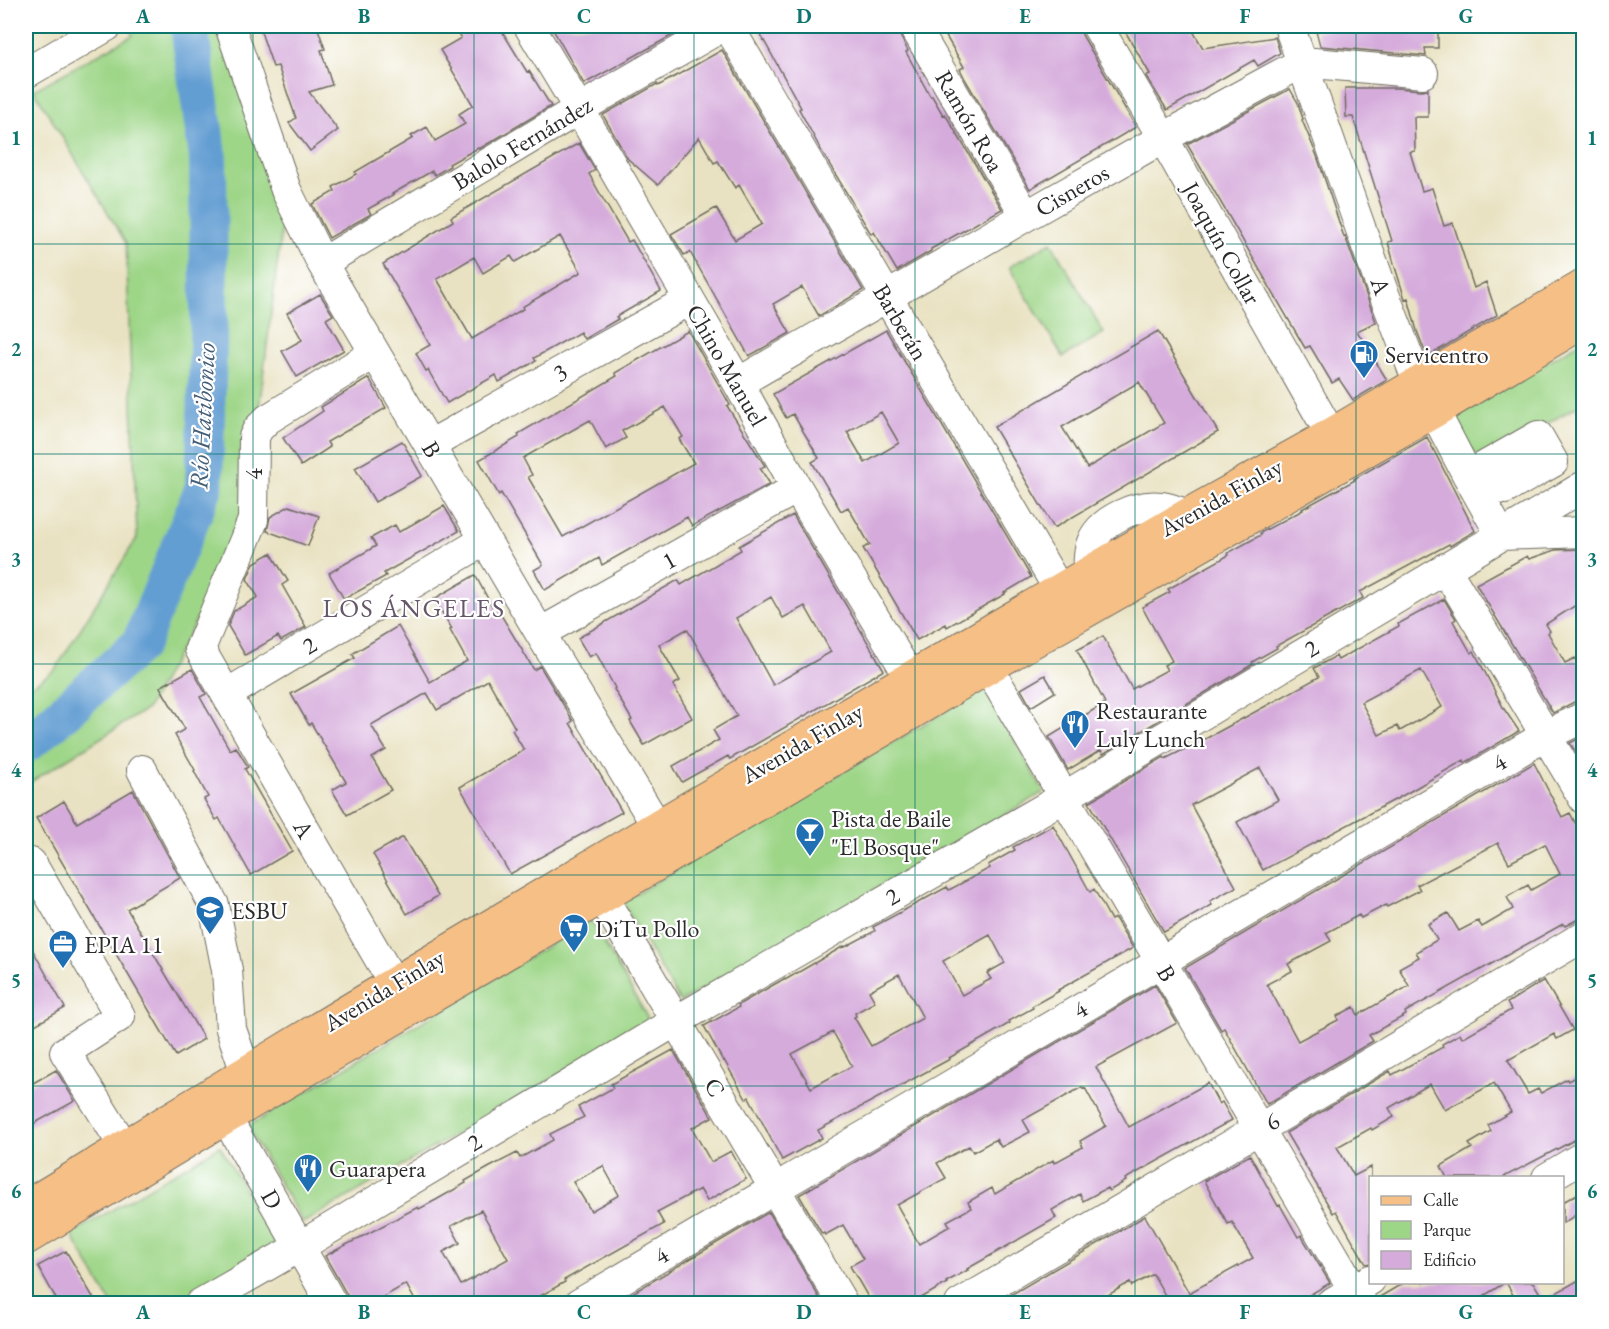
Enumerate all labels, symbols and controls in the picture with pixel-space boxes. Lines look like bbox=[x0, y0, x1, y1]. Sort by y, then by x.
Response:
text: A bbox=[135, 3, 151, 29]
text: B bbox=[358, 3, 370, 29]
text: C bbox=[577, 3, 591, 29]
text: D bbox=[796, 3, 812, 29]
text: E bbox=[1019, 3, 1031, 29]
text: F bbox=[1240, 3, 1251, 29]
text: G bbox=[1459, 3, 1473, 29]
street label: Ramón Roa bbox=[928, 64, 1012, 178]
street label: Balolo Fernández bbox=[446, 89, 598, 197]
text: 1 bbox=[11, 125, 21, 151]
text: 1 bbox=[1587, 125, 1597, 151]
street label: Cisneros bbox=[1029, 156, 1115, 224]
street label: Joaquín Collar bbox=[1175, 175, 1268, 310]
street label: A bbox=[1363, 272, 1399, 299]
street label: Barberán bbox=[866, 278, 936, 366]
street label: Chino Manuel bbox=[680, 298, 774, 432]
text: 2 bbox=[11, 336, 22, 362]
text: 2 bbox=[1587, 336, 1598, 362]
fuel station icon: Servicentro bbox=[1348, 338, 1380, 380]
place label: Servicentro bbox=[1385, 339, 1489, 370]
water label: Río Hatibonico bbox=[181, 342, 223, 490]
street label: 3 bbox=[547, 356, 573, 388]
street label: B bbox=[415, 435, 449, 463]
street label: Avenida Finlay bbox=[1153, 450, 1288, 544]
street label: 4 bbox=[238, 468, 269, 480]
street label: 1 bbox=[656, 544, 682, 576]
text: 3 bbox=[11, 546, 21, 572]
text: 3 bbox=[1587, 546, 1597, 572]
district label: LOS ÁNGELES bbox=[323, 591, 505, 625]
street label: 2 bbox=[296, 629, 322, 661]
street label: 2 bbox=[1298, 632, 1324, 664]
street label: Avenida Finlay bbox=[735, 695, 869, 791]
place label: Restaurante Luly Lunch bbox=[1096, 695, 1207, 754]
restaurant icon: Restaurante Luly Lunch bbox=[1059, 708, 1091, 750]
street label: 4 bbox=[1486, 745, 1512, 778]
text: 4 bbox=[11, 757, 22, 783]
text: 4 bbox=[1587, 757, 1598, 783]
place label: Pista de Baile "El Bosque" bbox=[831, 803, 951, 862]
street label: A bbox=[286, 813, 322, 844]
bar icon: Pista de Baile "El Bosque" bbox=[794, 816, 826, 858]
street label: 2 bbox=[879, 879, 905, 912]
school or university icon: ESBU bbox=[194, 894, 226, 936]
place label: ESBU bbox=[231, 895, 288, 926]
supermarket icon: DiTu Pollo bbox=[558, 912, 590, 954]
place label: DiTu Pollo bbox=[595, 913, 700, 944]
office icon: EPIA 11 bbox=[47, 928, 79, 970]
place label: EPIA 11 bbox=[84, 929, 163, 960]
street label: Avenida Finlay bbox=[317, 942, 451, 1039]
street label: B bbox=[1150, 959, 1184, 987]
text: 5 bbox=[11, 967, 21, 993]
text: 5 bbox=[1587, 967, 1597, 993]
street label: 4 bbox=[1067, 992, 1093, 1025]
street label: C bbox=[697, 1072, 733, 1102]
street label: 6 bbox=[1259, 1105, 1285, 1137]
street label: 2 bbox=[461, 1126, 487, 1158]
restaurant icon: Guarapera bbox=[292, 1152, 324, 1194]
place label: Guarapera bbox=[329, 1153, 426, 1184]
legend bbox=[1369, 1176, 1564, 1284]
text: 6 bbox=[11, 1178, 22, 1204]
text: 6 bbox=[1587, 1178, 1598, 1204]
street label: D bbox=[254, 1184, 290, 1214]
text: Calle bbox=[1423, 1188, 1459, 1211]
text: Parque bbox=[1423, 1218, 1471, 1241]
street label: 4 bbox=[648, 1239, 674, 1271]
text: Edificio bbox=[1423, 1248, 1476, 1271]
text: A bbox=[135, 1299, 151, 1325]
text: B bbox=[358, 1299, 370, 1325]
text: C bbox=[577, 1299, 591, 1325]
text: D bbox=[796, 1299, 812, 1325]
text: E bbox=[1019, 1299, 1031, 1325]
text: F bbox=[1240, 1299, 1251, 1325]
text: G bbox=[1459, 1299, 1473, 1325]

